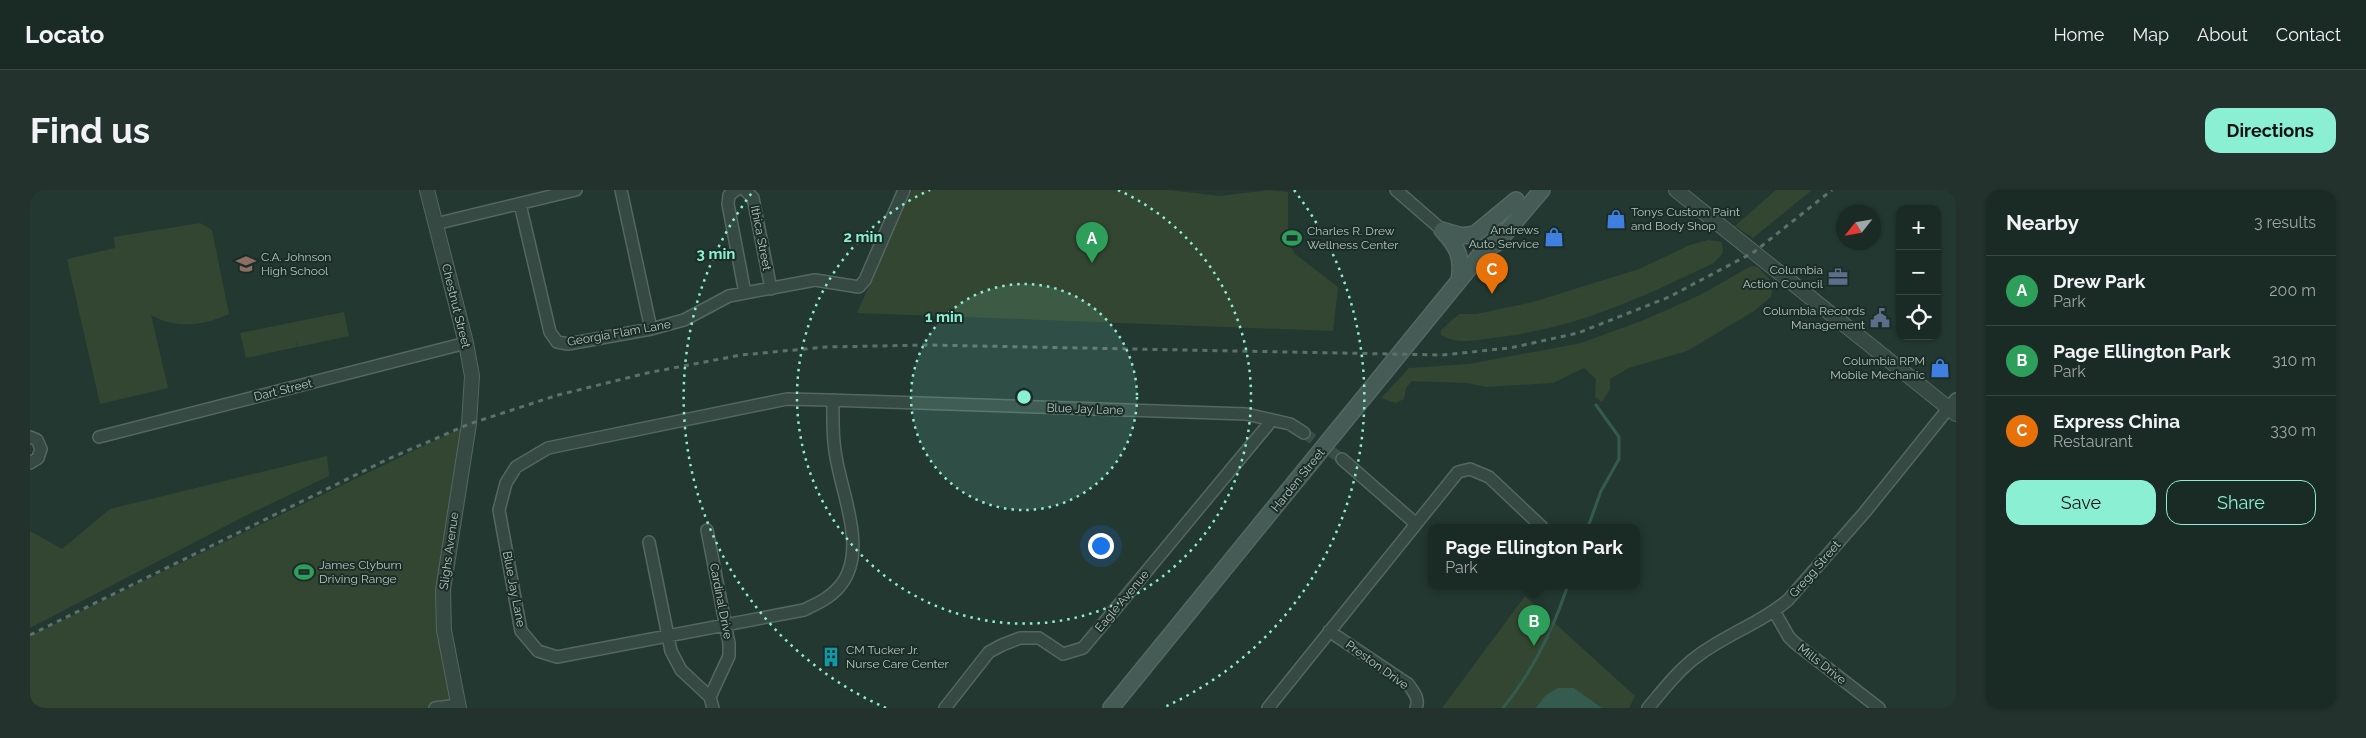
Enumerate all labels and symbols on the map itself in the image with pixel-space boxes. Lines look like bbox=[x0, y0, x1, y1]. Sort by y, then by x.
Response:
street label: Ithica Street bbox=[748, 204, 774, 272]
place label: Tonys Custom Paint and Body Shop bbox=[1631, 205, 1740, 233]
north arrow bbox=[1836, 205, 1881, 250]
shop icon: Tonys Custom Paint and Body Shop bbox=[1605, 208, 1627, 230]
pin: A bbox=[1076, 222, 1108, 263]
place label: Andrews Auto Service bbox=[1469, 223, 1539, 251]
place label: Charles R. Drew Wellness Center bbox=[1307, 224, 1399, 252]
shop icon: Andrews Auto Service bbox=[1543, 226, 1565, 248]
sports icon: Charles R. Drew Wellness Center bbox=[1281, 227, 1303, 249]
text: 2 min bbox=[844, 228, 882, 246]
text: 3 min bbox=[697, 245, 735, 263]
place label: C.A. Johnson High School bbox=[261, 250, 331, 278]
school or university icon: C.A. Johnson High School bbox=[235, 253, 257, 275]
pin: C bbox=[1476, 253, 1508, 294]
street label: Chestnut Street bbox=[439, 262, 473, 350]
place label: Columbia Action Council bbox=[1743, 263, 1824, 291]
office icon: Columbia Action Council bbox=[1827, 266, 1849, 288]
place label: Columbia Records Management bbox=[1763, 304, 1865, 332]
public building icon: Columbia Records Management bbox=[1869, 307, 1891, 329]
text: 1 min bbox=[925, 308, 963, 326]
street label: Georgia Flam Lane bbox=[566, 317, 672, 349]
place label: Columbia RPM Mobile Mechanic bbox=[1830, 354, 1925, 382]
shop icon: Columbia RPM Mobile Mechanic bbox=[1929, 357, 1951, 379]
street label: Dart Street bbox=[252, 376, 314, 404]
centre of rings bbox=[1015, 388, 1033, 406]
street label: Blue Jay Lane bbox=[1046, 401, 1124, 417]
street label: Harden Street bbox=[1268, 446, 1328, 514]
street label: Slighs Avenue bbox=[437, 511, 461, 591]
your location bbox=[1088, 533, 1114, 559]
street label: Gregg Street bbox=[1786, 538, 1844, 600]
street label: Blue Jay Lane bbox=[500, 550, 528, 628]
place label: James Clyburn Driving Range bbox=[319, 558, 402, 586]
sports icon: James Clyburn Driving Range bbox=[293, 561, 315, 583]
street label: Cardinal Drive bbox=[707, 562, 735, 640]
street label: Eagle Avenue bbox=[1092, 567, 1152, 635]
pin: B bbox=[1518, 605, 1550, 646]
street label: Preston Drive bbox=[1343, 638, 1411, 692]
street label: Mills Drive bbox=[1795, 641, 1849, 687]
place label: CM Tucker Jr. Nurse Care Center bbox=[846, 643, 950, 671]
building icon: CM Tucker Jr. Nurse Care Center bbox=[820, 646, 842, 668]

